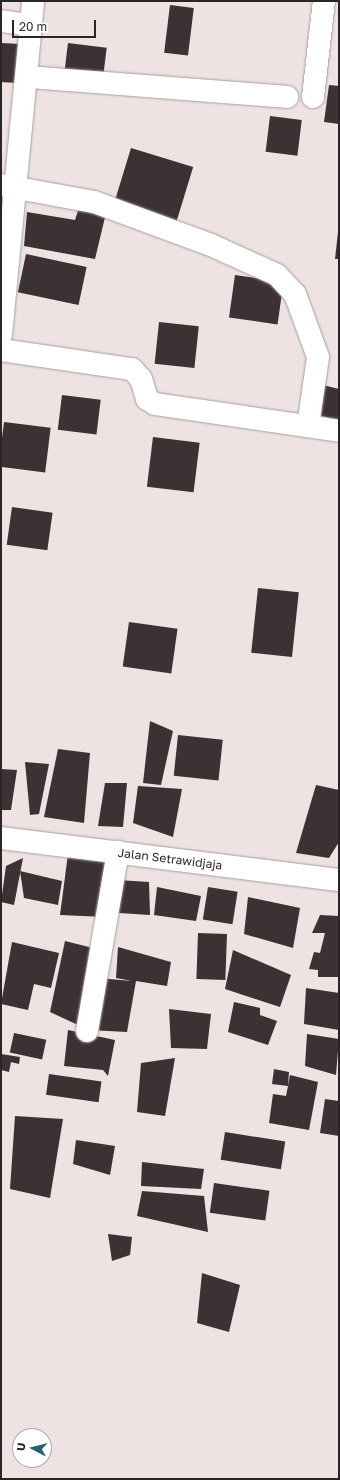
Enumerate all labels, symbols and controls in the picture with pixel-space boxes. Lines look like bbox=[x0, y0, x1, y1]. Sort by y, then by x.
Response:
scale bar bbox=[14, 12, 98, 38]
text: 20 m bbox=[19, 19, 47, 34]
street label: Jalan Setrawidjaja bbox=[117, 845, 223, 873]
north arrow bbox=[12, 1428, 52, 1468]
text: U bbox=[14, 1442, 28, 1451]

